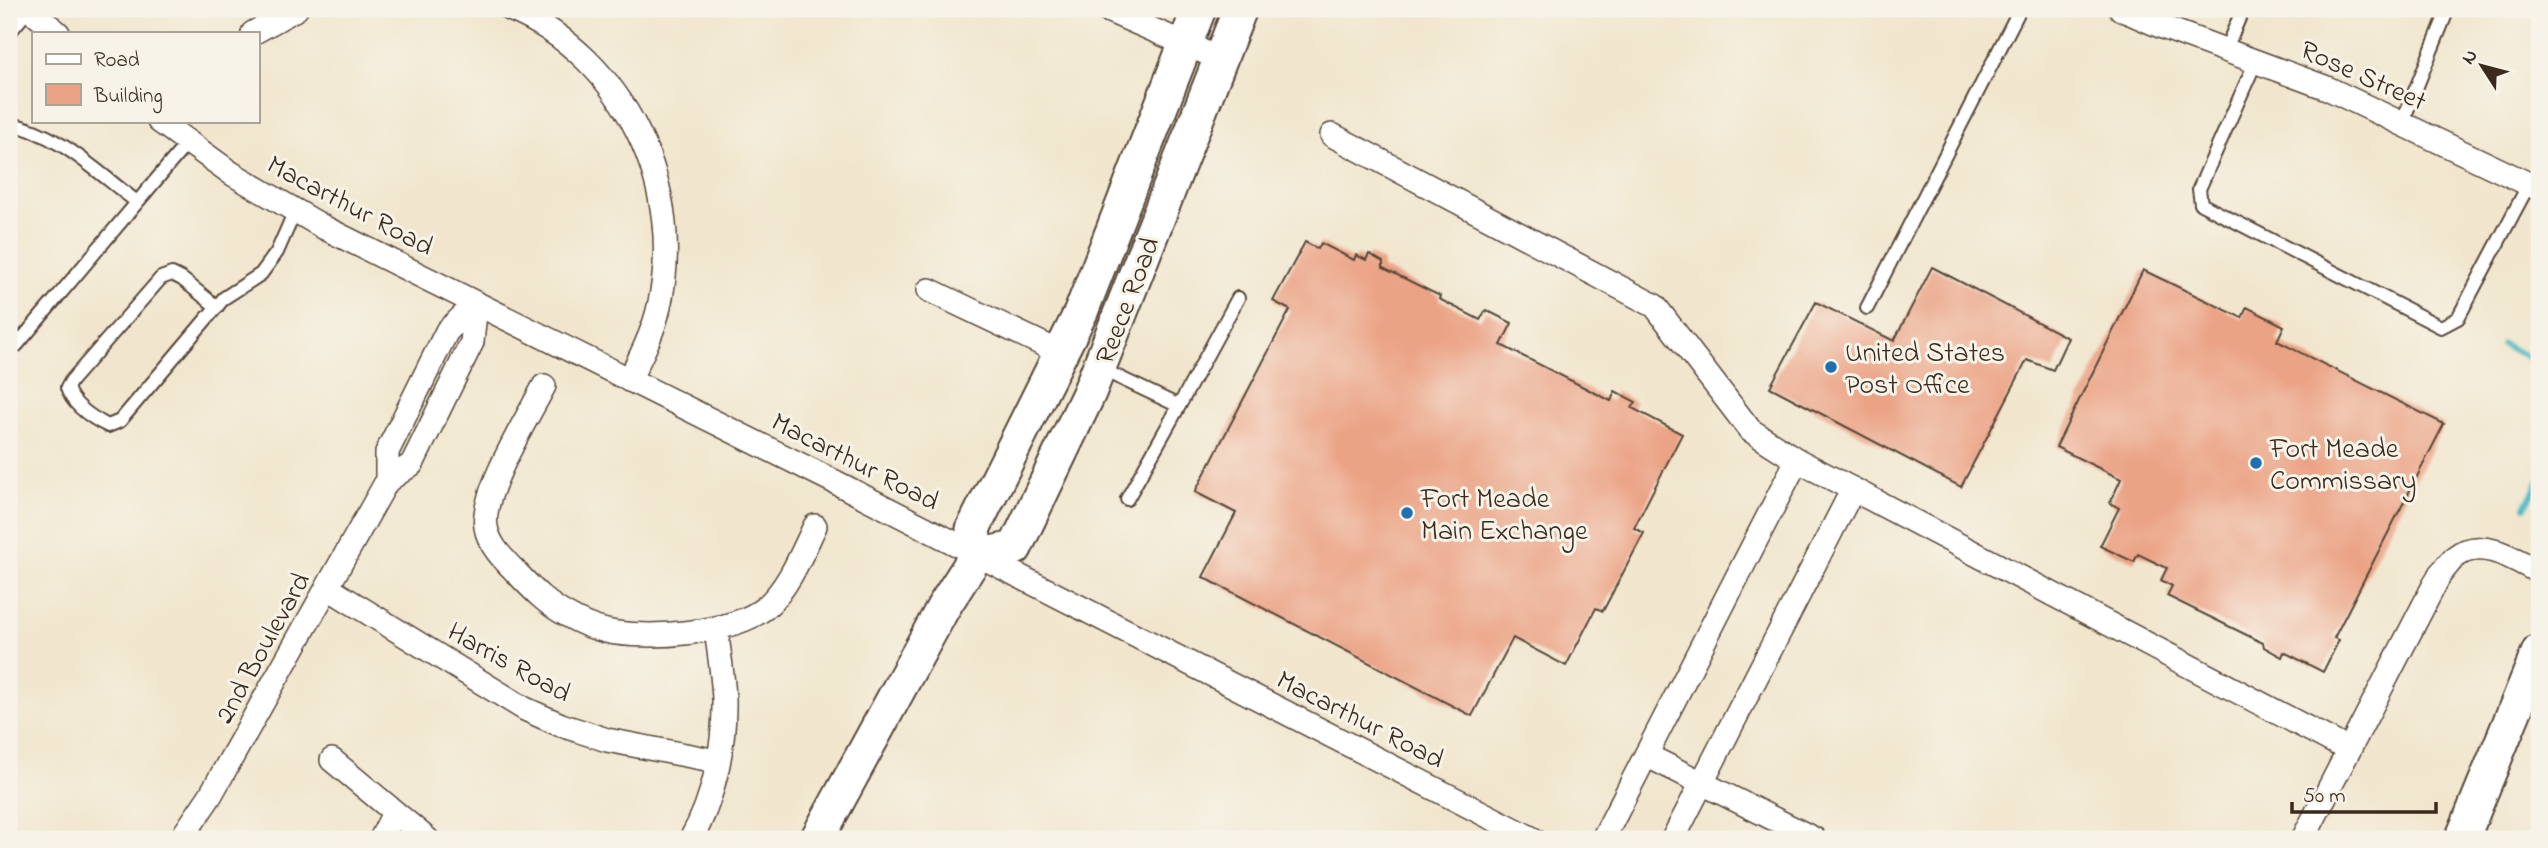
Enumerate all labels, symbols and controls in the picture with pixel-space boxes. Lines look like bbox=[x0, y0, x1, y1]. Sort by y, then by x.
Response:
street label: Rose Street bbox=[2293, 31, 2432, 123]
legend bbox=[32, 32, 259, 122]
north arrow bbox=[2446, 32, 2516, 102]
text: N bbox=[2456, 44, 2485, 71]
text: Road bbox=[94, 46, 140, 76]
text: Building bbox=[93, 82, 163, 114]
street label: Macarthur Road bbox=[259, 146, 440, 268]
street label: Reece Road bbox=[1086, 231, 1172, 371]
place label: United States Post Office bbox=[1845, 334, 2005, 407]
marker: United States Post Office bbox=[1823, 359, 1839, 375]
street label: Macarthur Road bbox=[763, 403, 946, 523]
place label: Fort Meade Commissary bbox=[2269, 430, 2416, 503]
marker: Fort Meade Commissary bbox=[2248, 455, 2264, 471]
place label: Fort Meade Main Exchange bbox=[1420, 480, 1588, 553]
marker: Fort Meade Main Exchange bbox=[1399, 505, 1415, 521]
street label: 2nd Boulevard bbox=[206, 565, 323, 732]
street label: Harris Road bbox=[439, 613, 578, 715]
street label: Macarthur Road bbox=[1268, 661, 1451, 781]
scale bar bbox=[2292, 771, 2436, 815]
text: 50 m bbox=[2303, 782, 2346, 812]

